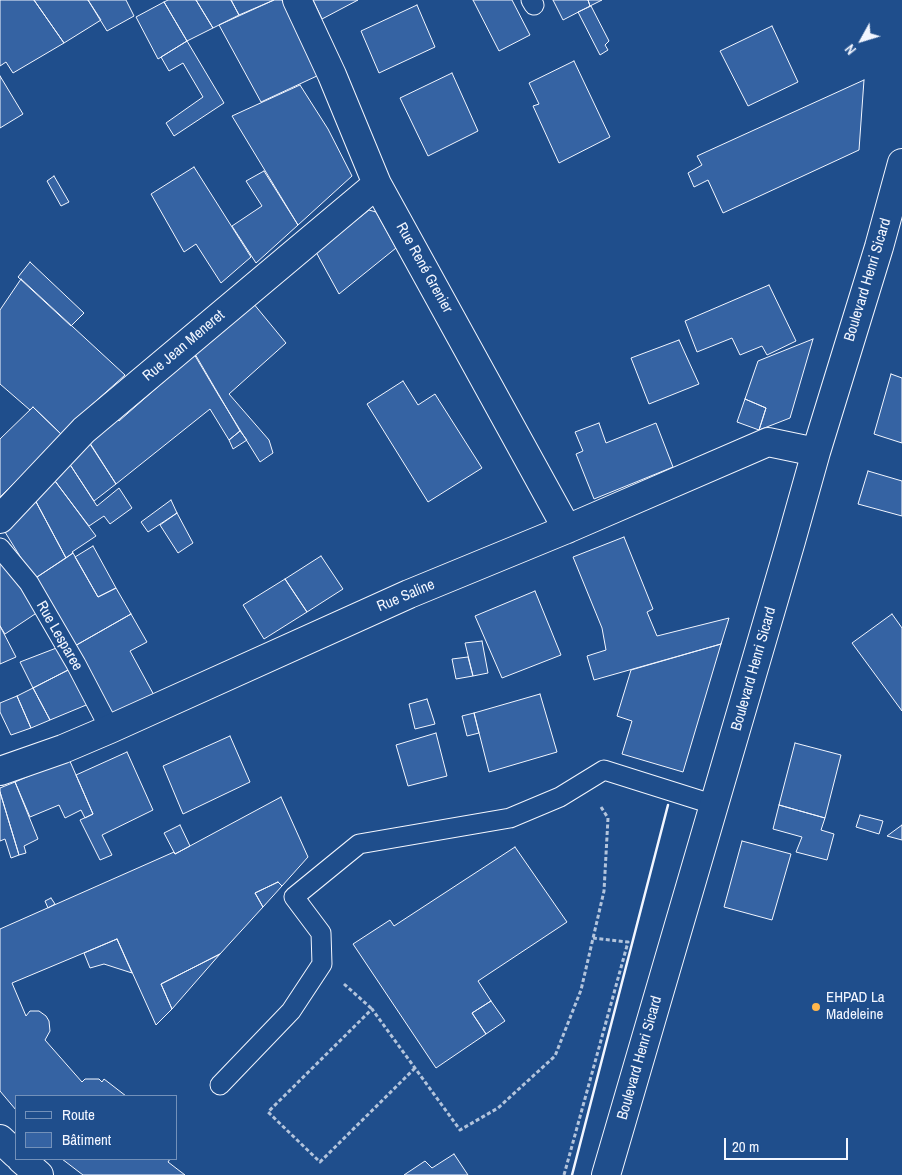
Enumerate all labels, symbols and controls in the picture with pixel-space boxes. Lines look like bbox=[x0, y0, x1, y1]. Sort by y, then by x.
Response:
north arrow bbox=[837, 15, 887, 65]
text: N bbox=[841, 41, 860, 58]
street label: Boulevard Henri Sicard bbox=[841, 216, 895, 344]
street label: Rue René Grenier bbox=[392, 220, 456, 316]
street label: Rue Jean Meneret bbox=[139, 307, 229, 385]
street label: Rue Saline bbox=[374, 576, 438, 616]
street label: Rue Lesparee bbox=[32, 598, 86, 674]
street label: Boulevard Henri Sicard bbox=[728, 605, 780, 733]
place label: EHPAD La Madeleine bbox=[826, 989, 885, 1024]
street label: Boulevard Henri Sicard bbox=[614, 994, 666, 1122]
marker: EHPAD La Madeleine bbox=[810, 1001, 822, 1013]
legend bbox=[15, 1095, 178, 1160]
text: Route bbox=[62, 1104, 95, 1125]
scale bar bbox=[727, 1128, 851, 1160]
text: Bâtiment bbox=[62, 1129, 111, 1150]
text: 20 m bbox=[732, 1136, 759, 1157]

